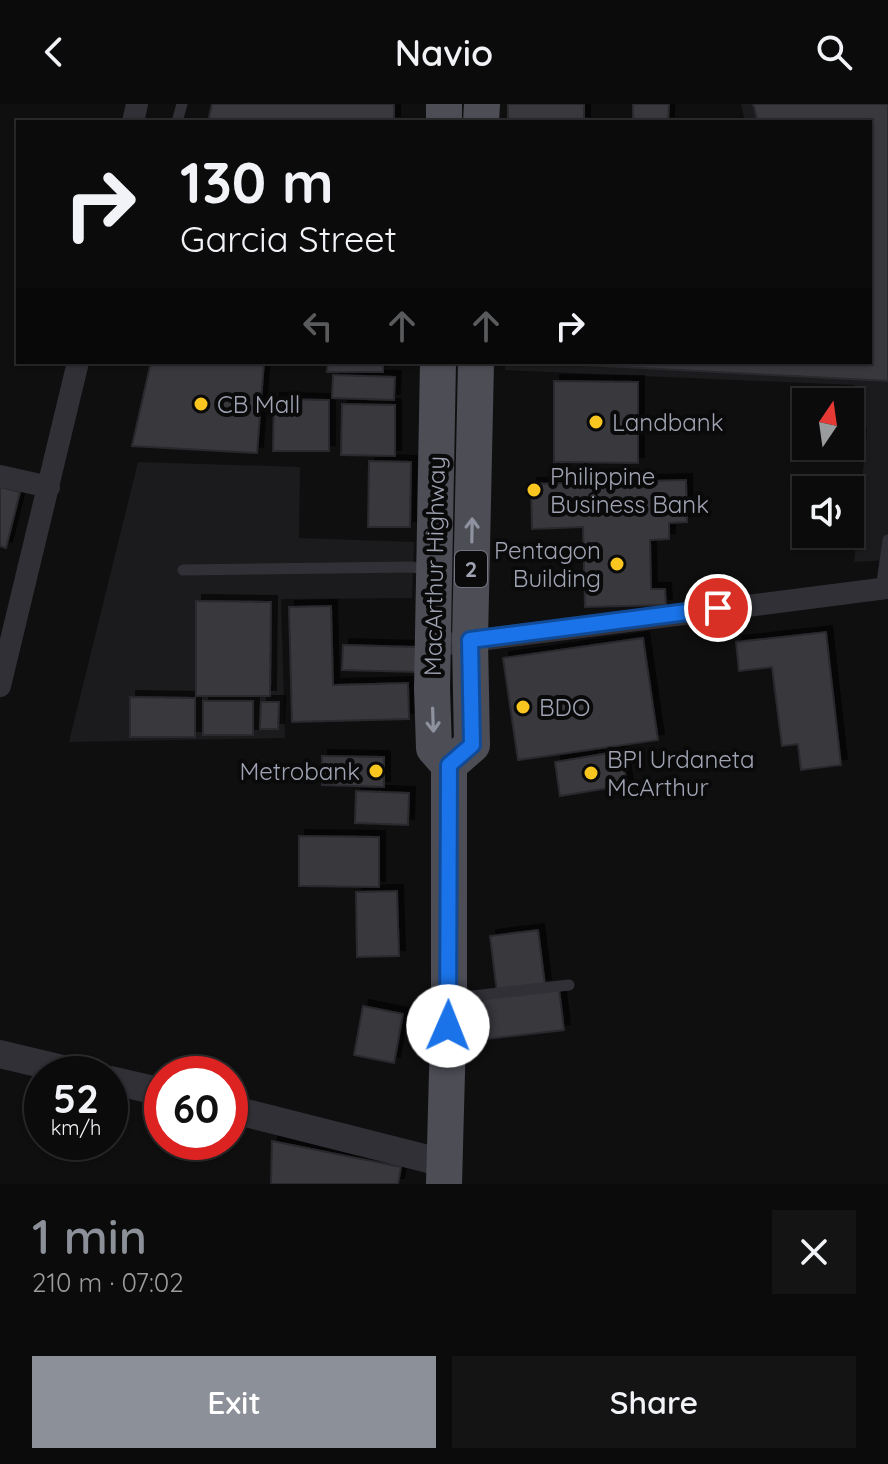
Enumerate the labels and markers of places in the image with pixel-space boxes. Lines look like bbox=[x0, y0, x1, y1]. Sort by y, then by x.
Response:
place label: CB Mall bbox=[217, 389, 300, 419]
marker: CB Mall bbox=[192, 395, 210, 413]
place label: Landbank bbox=[612, 407, 724, 437]
marker: Landbank bbox=[587, 413, 605, 431]
place label: Philippine Business Bank bbox=[550, 461, 709, 519]
marker: Philippine Business Bank bbox=[525, 481, 543, 499]
place label: Pentagon Building bbox=[494, 535, 601, 593]
marker: Pentagon Building bbox=[608, 555, 626, 573]
pin bbox=[684, 574, 752, 642]
place label: BDO bbox=[539, 692, 590, 722]
marker: BDO bbox=[514, 698, 532, 716]
place label: BPI Urdaneta McArthur bbox=[607, 744, 755, 802]
place label: Metrobank bbox=[239, 756, 360, 786]
marker: Metrobank bbox=[367, 762, 385, 780]
marker: BPI Urdaneta McArthur bbox=[582, 764, 600, 782]

